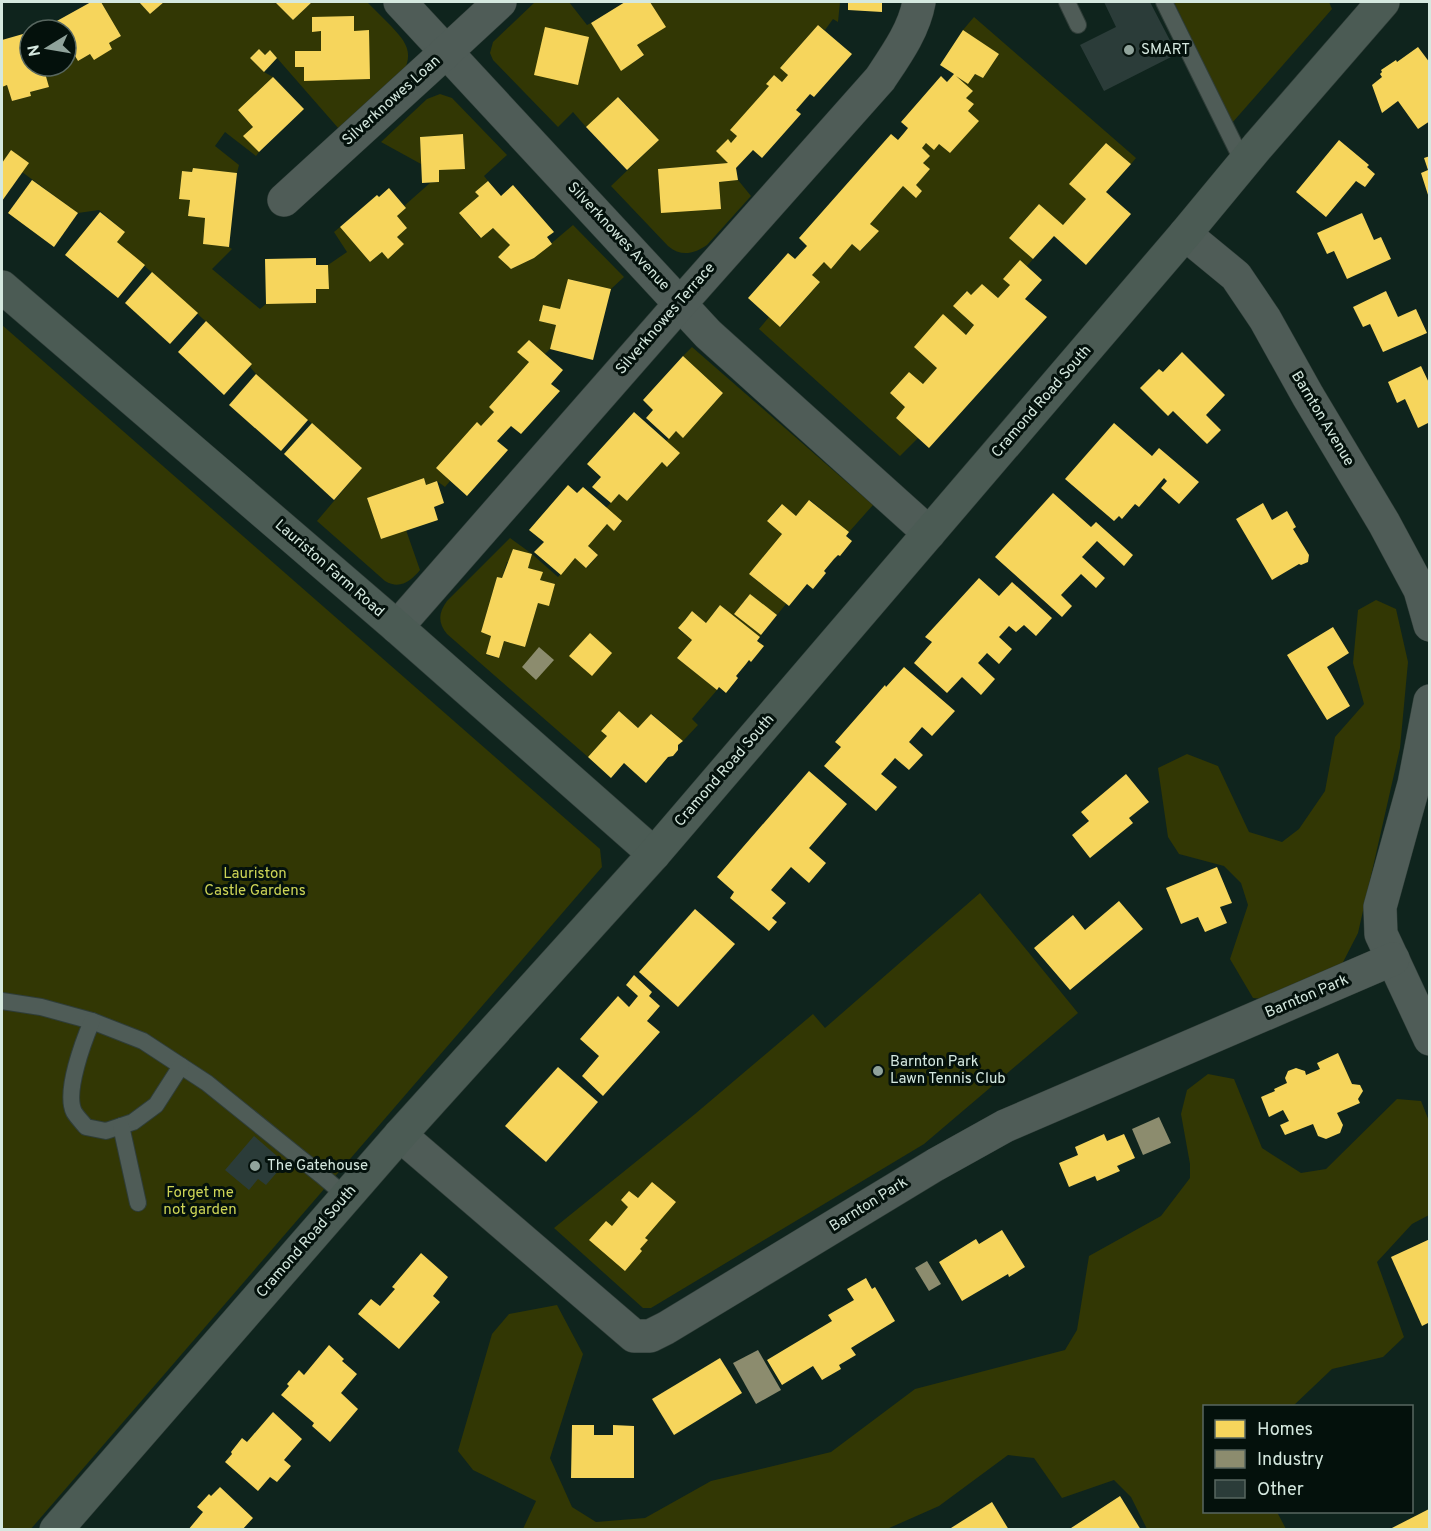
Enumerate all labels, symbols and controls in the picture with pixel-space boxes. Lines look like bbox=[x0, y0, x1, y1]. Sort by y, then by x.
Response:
north arrow bbox=[18, 18, 78, 78]
place label: SMART bbox=[1141, 41, 1190, 60]
text: N bbox=[24, 43, 46, 58]
marker: SMART bbox=[1122, 43, 1136, 57]
street label: Silverknowes Loan bbox=[339, 52, 445, 150]
street label: Silverknowes Avenue bbox=[563, 179, 673, 295]
street label: Silverknowes Terrace bbox=[612, 259, 720, 379]
street label: Cramond Road South bbox=[988, 342, 1096, 462]
street label: Barnton Avenue bbox=[1286, 368, 1358, 470]
street label: Lauriston Farm Road bbox=[270, 516, 388, 622]
street label: Cramond Road South bbox=[671, 711, 779, 831]
park label: Lauriston Castle Gardens bbox=[204, 865, 306, 901]
street label: Barnton Park bbox=[1262, 971, 1352, 1023]
place label: Barnton Park Lawn Tennis Club bbox=[890, 1053, 1006, 1089]
marker: Barnton Park Lawn Tennis Club bbox=[871, 1064, 885, 1078]
place label: The Gatehouse bbox=[267, 1157, 368, 1176]
marker: The Gatehouse bbox=[248, 1159, 262, 1173]
street label: Barnton Park bbox=[826, 1173, 912, 1237]
street label: Cramond Road South bbox=[253, 1182, 361, 1302]
park label: Forget me not garden bbox=[163, 1184, 237, 1220]
legend bbox=[1203, 1405, 1413, 1513]
text: Homes bbox=[1257, 1419, 1313, 1442]
text: Industry bbox=[1257, 1449, 1324, 1472]
text: Other bbox=[1257, 1479, 1304, 1502]

